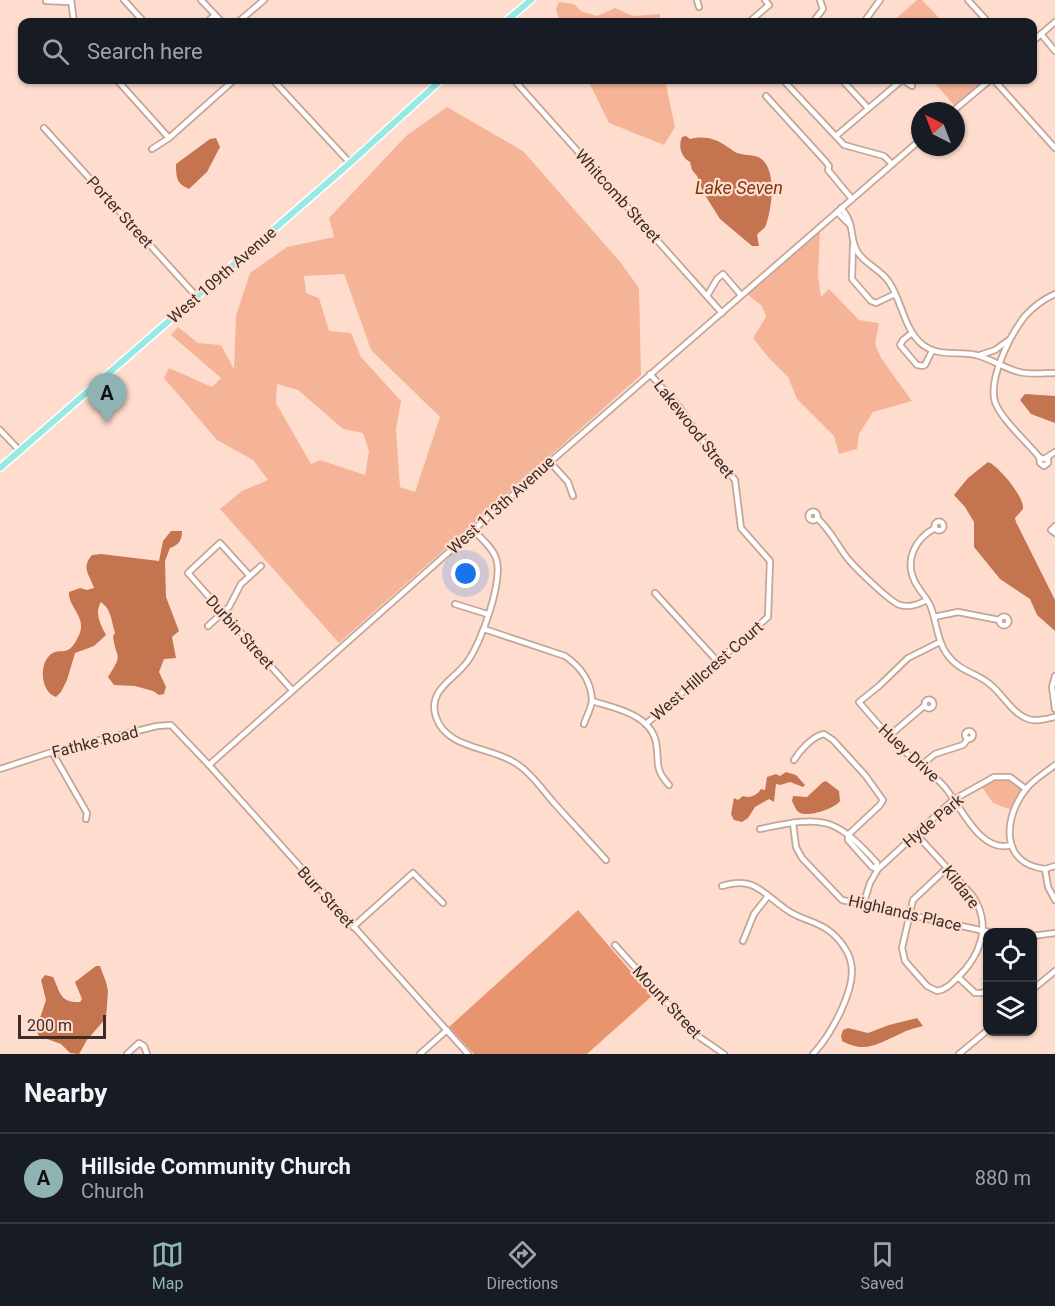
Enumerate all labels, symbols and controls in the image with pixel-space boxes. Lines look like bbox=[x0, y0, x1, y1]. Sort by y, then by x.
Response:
search box bbox=[18, 18, 1037, 84]
icon: search bbox=[39, 35, 72, 68]
text: Search here bbox=[87, 39, 203, 64]
north arrow bbox=[911, 102, 965, 156]
street label: Whitcomb Street bbox=[571, 145, 665, 247]
street label: Porter Street bbox=[83, 172, 157, 252]
water label: Lake Seven bbox=[695, 177, 783, 198]
street label: West 109th Avenue bbox=[164, 223, 280, 327]
pin: A bbox=[88, 374, 126, 423]
street label: Lakewood Street bbox=[650, 376, 738, 482]
street label: West 113th Avenue bbox=[444, 452, 558, 558]
your location bbox=[451, 559, 480, 588]
street label: Durbin Street bbox=[202, 591, 278, 673]
street label: West Hillcrest Court bbox=[647, 617, 767, 725]
street label: Huey Drive bbox=[875, 720, 943, 786]
street label: Fathke Road bbox=[50, 722, 140, 762]
street label: Hyde Park bbox=[899, 790, 968, 852]
street label: Burr Street bbox=[294, 862, 358, 932]
street label: Kildare bbox=[938, 862, 984, 912]
street label: Highlands Place bbox=[847, 891, 963, 935]
map controls bbox=[983, 928, 1037, 1036]
button: locate bbox=[983, 928, 1037, 982]
street label: Mount Street bbox=[629, 962, 705, 1042]
button: layers bbox=[983, 982, 1037, 1036]
scale bar bbox=[18, 1012, 106, 1040]
text: 200 m bbox=[27, 1016, 72, 1035]
text: Nearby bbox=[24, 1078, 107, 1108]
text: Hillside Community Church bbox=[81, 1154, 351, 1179]
text: A bbox=[37, 1166, 50, 1190]
text: 880 m bbox=[975, 1166, 1031, 1190]
text: Church bbox=[81, 1179, 144, 1203]
tab: Map bbox=[151, 1238, 184, 1293]
tab: Directions bbox=[486, 1238, 558, 1293]
tab: Saved bbox=[861, 1238, 904, 1293]

